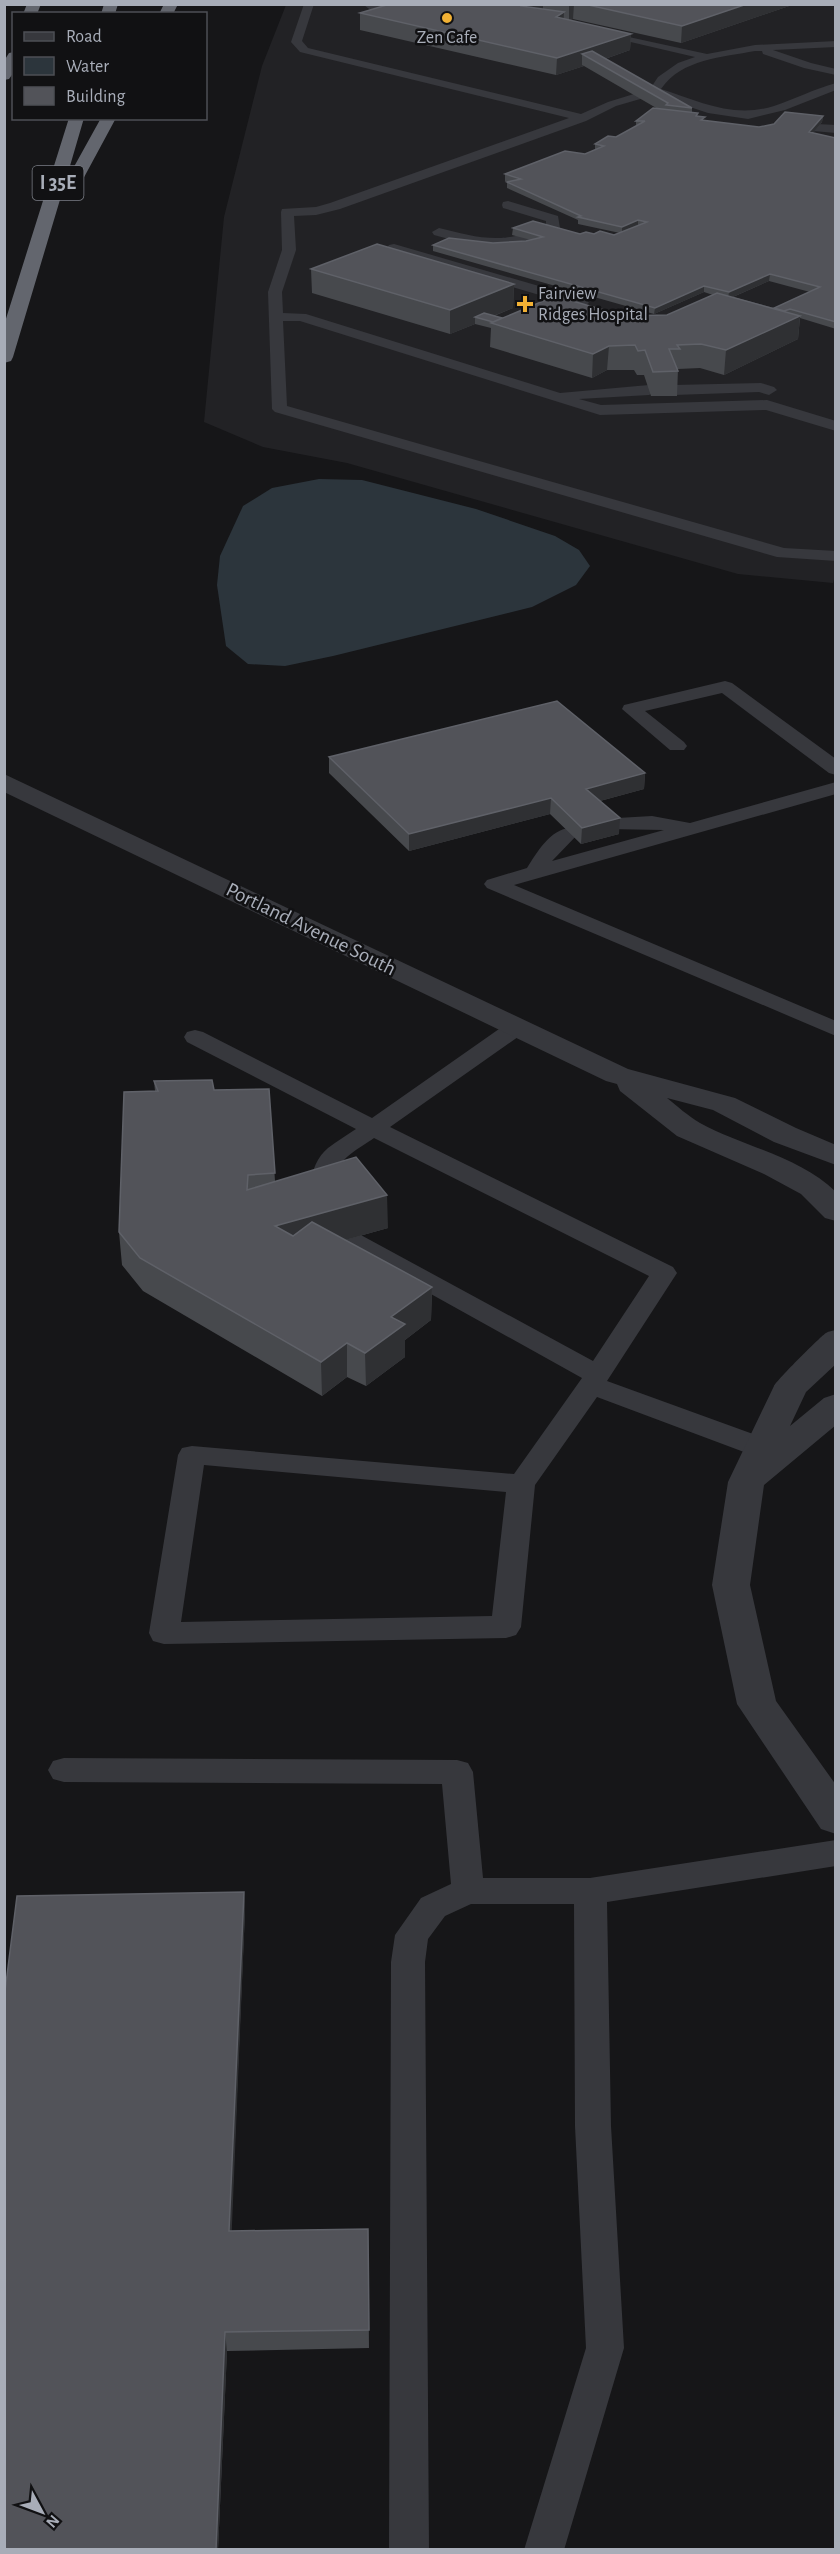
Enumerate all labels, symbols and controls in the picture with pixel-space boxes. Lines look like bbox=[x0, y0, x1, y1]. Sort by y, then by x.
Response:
marker: Zen Cafe bbox=[440, 11, 454, 25]
legend bbox=[12, 12, 207, 120]
text: Road bbox=[66, 28, 102, 46]
place label: Zen Cafe bbox=[417, 29, 477, 47]
text: Water bbox=[66, 58, 109, 76]
text: Building bbox=[66, 88, 126, 106]
road number: I 35E bbox=[32, 166, 84, 200]
place label: Fairview Ridges Hospital bbox=[538, 285, 648, 324]
marker: Fairview Ridges Hospital bbox=[516, 295, 534, 313]
street label: Portland Avenue South bbox=[223, 879, 399, 979]
north arrow bbox=[12, 2482, 72, 2542]
text: N bbox=[43, 2512, 62, 2531]

